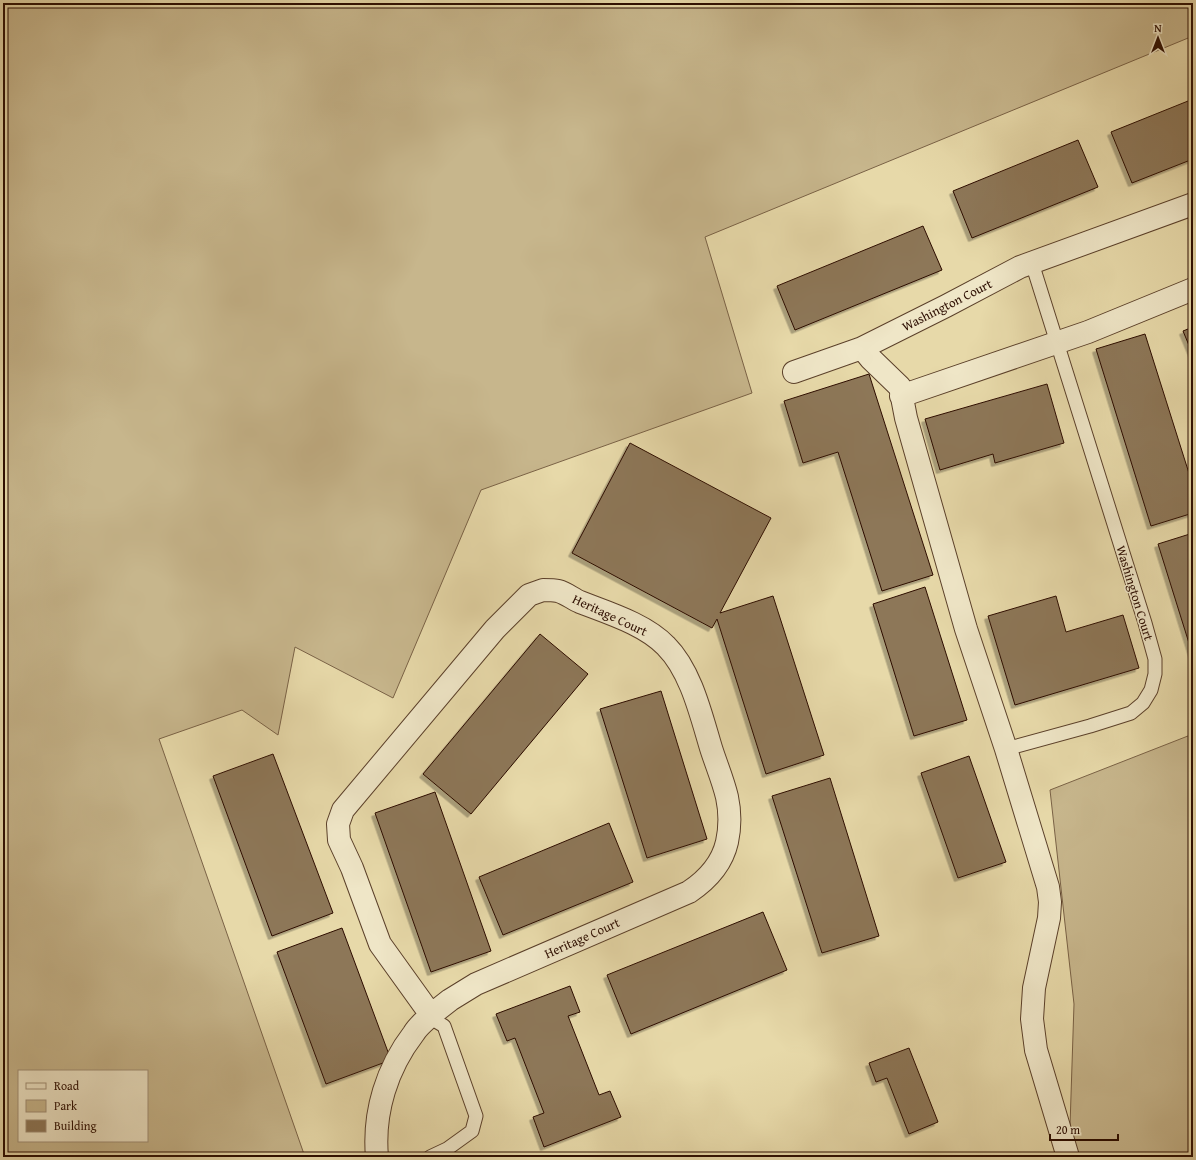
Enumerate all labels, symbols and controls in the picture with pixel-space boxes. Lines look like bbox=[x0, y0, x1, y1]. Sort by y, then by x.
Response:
north arrow bbox=[1138, 18, 1178, 58]
text: N bbox=[1154, 20, 1162, 36]
street label: Washington Court bbox=[899, 274, 996, 336]
street label: Washington Court bbox=[1111, 543, 1159, 643]
street label: Heritage Court bbox=[569, 589, 651, 641]
street label: Heritage Court bbox=[541, 913, 623, 963]
legend bbox=[18, 1070, 148, 1142]
text: Road bbox=[54, 1077, 80, 1094]
text: Park bbox=[54, 1097, 78, 1114]
scale bar bbox=[1050, 1116, 1118, 1142]
text: Building bbox=[54, 1117, 97, 1134]
text: 20 m bbox=[1056, 1121, 1080, 1138]

